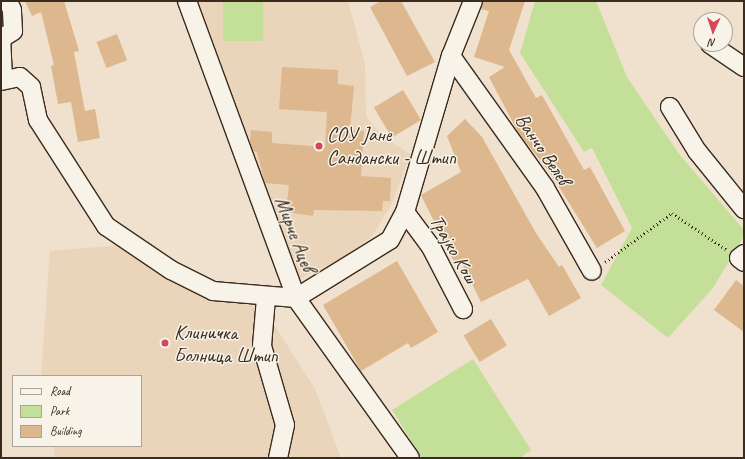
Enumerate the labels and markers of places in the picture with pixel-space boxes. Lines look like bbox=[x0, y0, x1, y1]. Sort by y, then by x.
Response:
place label: СОУ Јане Сандански - Штип bbox=[327, 122, 456, 169]
marker: СОУ Јане Сандански - Штип bbox=[314, 141, 324, 151]
place label: Клиничка Болница Штип bbox=[174, 320, 278, 367]
marker: Клиничка Болница Штип bbox=[159, 337, 171, 349]

